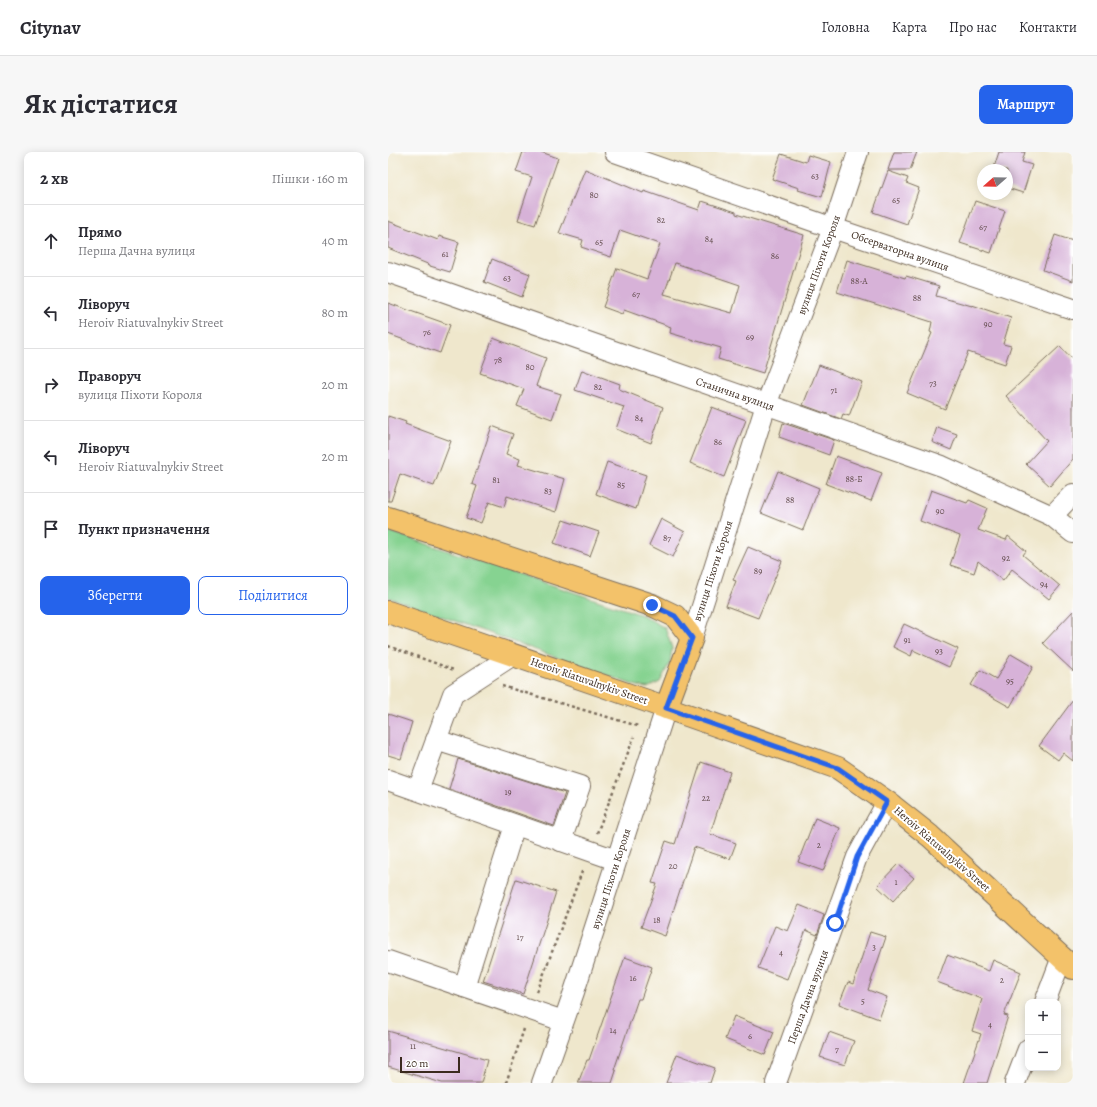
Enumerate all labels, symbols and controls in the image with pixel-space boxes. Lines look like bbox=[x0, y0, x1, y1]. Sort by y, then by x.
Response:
text: Citynav bbox=[20, 15, 81, 41]
text: Головна bbox=[821, 18, 870, 37]
text: Карта bbox=[892, 18, 927, 37]
text: Про нас bbox=[949, 18, 997, 37]
text: Контакти bbox=[1019, 18, 1077, 37]
text: Як дістатися bbox=[24, 85, 178, 123]
button: Маршрут bbox=[979, 85, 1073, 124]
north arrow bbox=[977, 164, 1013, 200]
text: 2 хв bbox=[40, 167, 68, 190]
text: Пішки · 160 m bbox=[272, 170, 348, 187]
house number: 63 bbox=[811, 170, 819, 182]
house number: 80 bbox=[589, 189, 599, 201]
house number: 65 bbox=[892, 194, 900, 206]
street label: вулиця Піхоти Короля bbox=[794, 213, 844, 317]
house number: 82 bbox=[657, 214, 666, 226]
house number: 67 bbox=[979, 221, 987, 233]
text: Прямо bbox=[78, 222, 122, 242]
street label: Обсерваторна вулиця bbox=[849, 227, 951, 275]
icon: ahead bbox=[40, 230, 62, 252]
text: 40 m bbox=[322, 232, 348, 249]
house number: 84 bbox=[705, 233, 713, 245]
house number: 65 bbox=[595, 236, 603, 248]
text: Перша Дачна вулиця bbox=[78, 242, 195, 259]
house number: 61 bbox=[441, 248, 449, 260]
house number: 86 bbox=[771, 250, 779, 262]
house number: 63 bbox=[503, 272, 511, 284]
house number: 88-А bbox=[851, 275, 868, 287]
house number: 67 bbox=[632, 288, 640, 300]
house number: 88 bbox=[913, 292, 921, 304]
text: Ліворуч bbox=[78, 294, 130, 314]
icon: left bbox=[40, 302, 62, 324]
text: 80 m bbox=[321, 304, 348, 321]
text: Heroiv Riatuvalnykiv Street bbox=[78, 314, 224, 331]
house number: 90 bbox=[984, 318, 993, 330]
house number: 76 bbox=[423, 326, 431, 338]
house number: 69 bbox=[746, 331, 754, 343]
house number: 78 bbox=[494, 354, 502, 366]
house number: 80 bbox=[525, 361, 535, 373]
text: Праворуч bbox=[78, 366, 141, 386]
icon: right bbox=[40, 374, 62, 396]
street label: Станична вулиця bbox=[694, 374, 776, 414]
text: 20 m bbox=[322, 376, 348, 393]
house number: 73 bbox=[929, 377, 937, 389]
house number: 82 bbox=[594, 381, 603, 393]
house number: 71 bbox=[831, 384, 837, 396]
text: вулиця Піхоти Короля bbox=[78, 386, 202, 403]
house number: 84 bbox=[635, 412, 643, 424]
house number: 86 bbox=[714, 436, 722, 448]
text: Ліворуч bbox=[78, 438, 130, 458]
icon: left bbox=[40, 446, 62, 468]
text: 20 m bbox=[322, 448, 348, 465]
text: Heroiv Riatuvalnykiv Street bbox=[78, 458, 224, 475]
house number: 88-Б bbox=[845, 473, 863, 485]
house number: 81 bbox=[492, 474, 500, 486]
house number: 85 bbox=[617, 479, 625, 491]
house number: 83 bbox=[544, 485, 552, 497]
house number: 88 bbox=[786, 494, 794, 506]
house number: 90 bbox=[936, 505, 945, 517]
icon: arrive bbox=[40, 518, 62, 540]
text: Пункт призначення bbox=[78, 519, 210, 539]
street label: вулиця Піхоти Короля bbox=[690, 519, 736, 623]
house number: 87 bbox=[663, 532, 671, 544]
house number: 92 bbox=[1002, 552, 1011, 564]
house number: 89 bbox=[754, 565, 762, 577]
button: Зберегти bbox=[40, 576, 190, 615]
button: Поділитися bbox=[198, 576, 348, 615]
house number: 94 bbox=[1040, 578, 1048, 590]
route end bbox=[643, 596, 661, 614]
house number: 91 bbox=[903, 634, 911, 646]
house number: 93 bbox=[935, 645, 943, 657]
street label: Heroiv Riatuvalnykiv Street bbox=[528, 654, 650, 708]
house number: 95 bbox=[1006, 675, 1014, 687]
house number: 19 bbox=[504, 786, 512, 798]
house number: 22 bbox=[702, 792, 711, 804]
street label: Heroiv Riatuvalnykiv Street bbox=[891, 803, 994, 895]
street label: вулиця Піхоти Короля bbox=[588, 827, 634, 931]
house number: 2 bbox=[817, 839, 822, 851]
house number: 20 bbox=[668, 860, 678, 872]
house number: 1 bbox=[894, 876, 898, 888]
house number: 18 bbox=[653, 914, 661, 926]
route start bbox=[826, 914, 844, 932]
house number: 17 bbox=[517, 931, 524, 943]
house number: 3 bbox=[872, 941, 876, 953]
house number: 4 bbox=[779, 946, 783, 958]
street label: Перша Дачна вулиця bbox=[784, 948, 832, 1046]
house number: 16 bbox=[629, 972, 637, 984]
house number: 2 bbox=[1000, 974, 1005, 986]
house number: 5 bbox=[861, 995, 865, 1007]
map controls bbox=[1025, 999, 1061, 1071]
button: + bbox=[1025, 999, 1061, 1035]
house number: 4 bbox=[988, 1018, 992, 1030]
house number: 14 bbox=[609, 1024, 617, 1036]
house number: 6 bbox=[748, 1030, 752, 1042]
button: − bbox=[1025, 1035, 1061, 1071]
house number: 11 bbox=[410, 1040, 416, 1052]
house number: 7 bbox=[835, 1043, 839, 1055]
scale bar bbox=[400, 1055, 460, 1074]
text: 20 m bbox=[406, 1056, 428, 1071]

